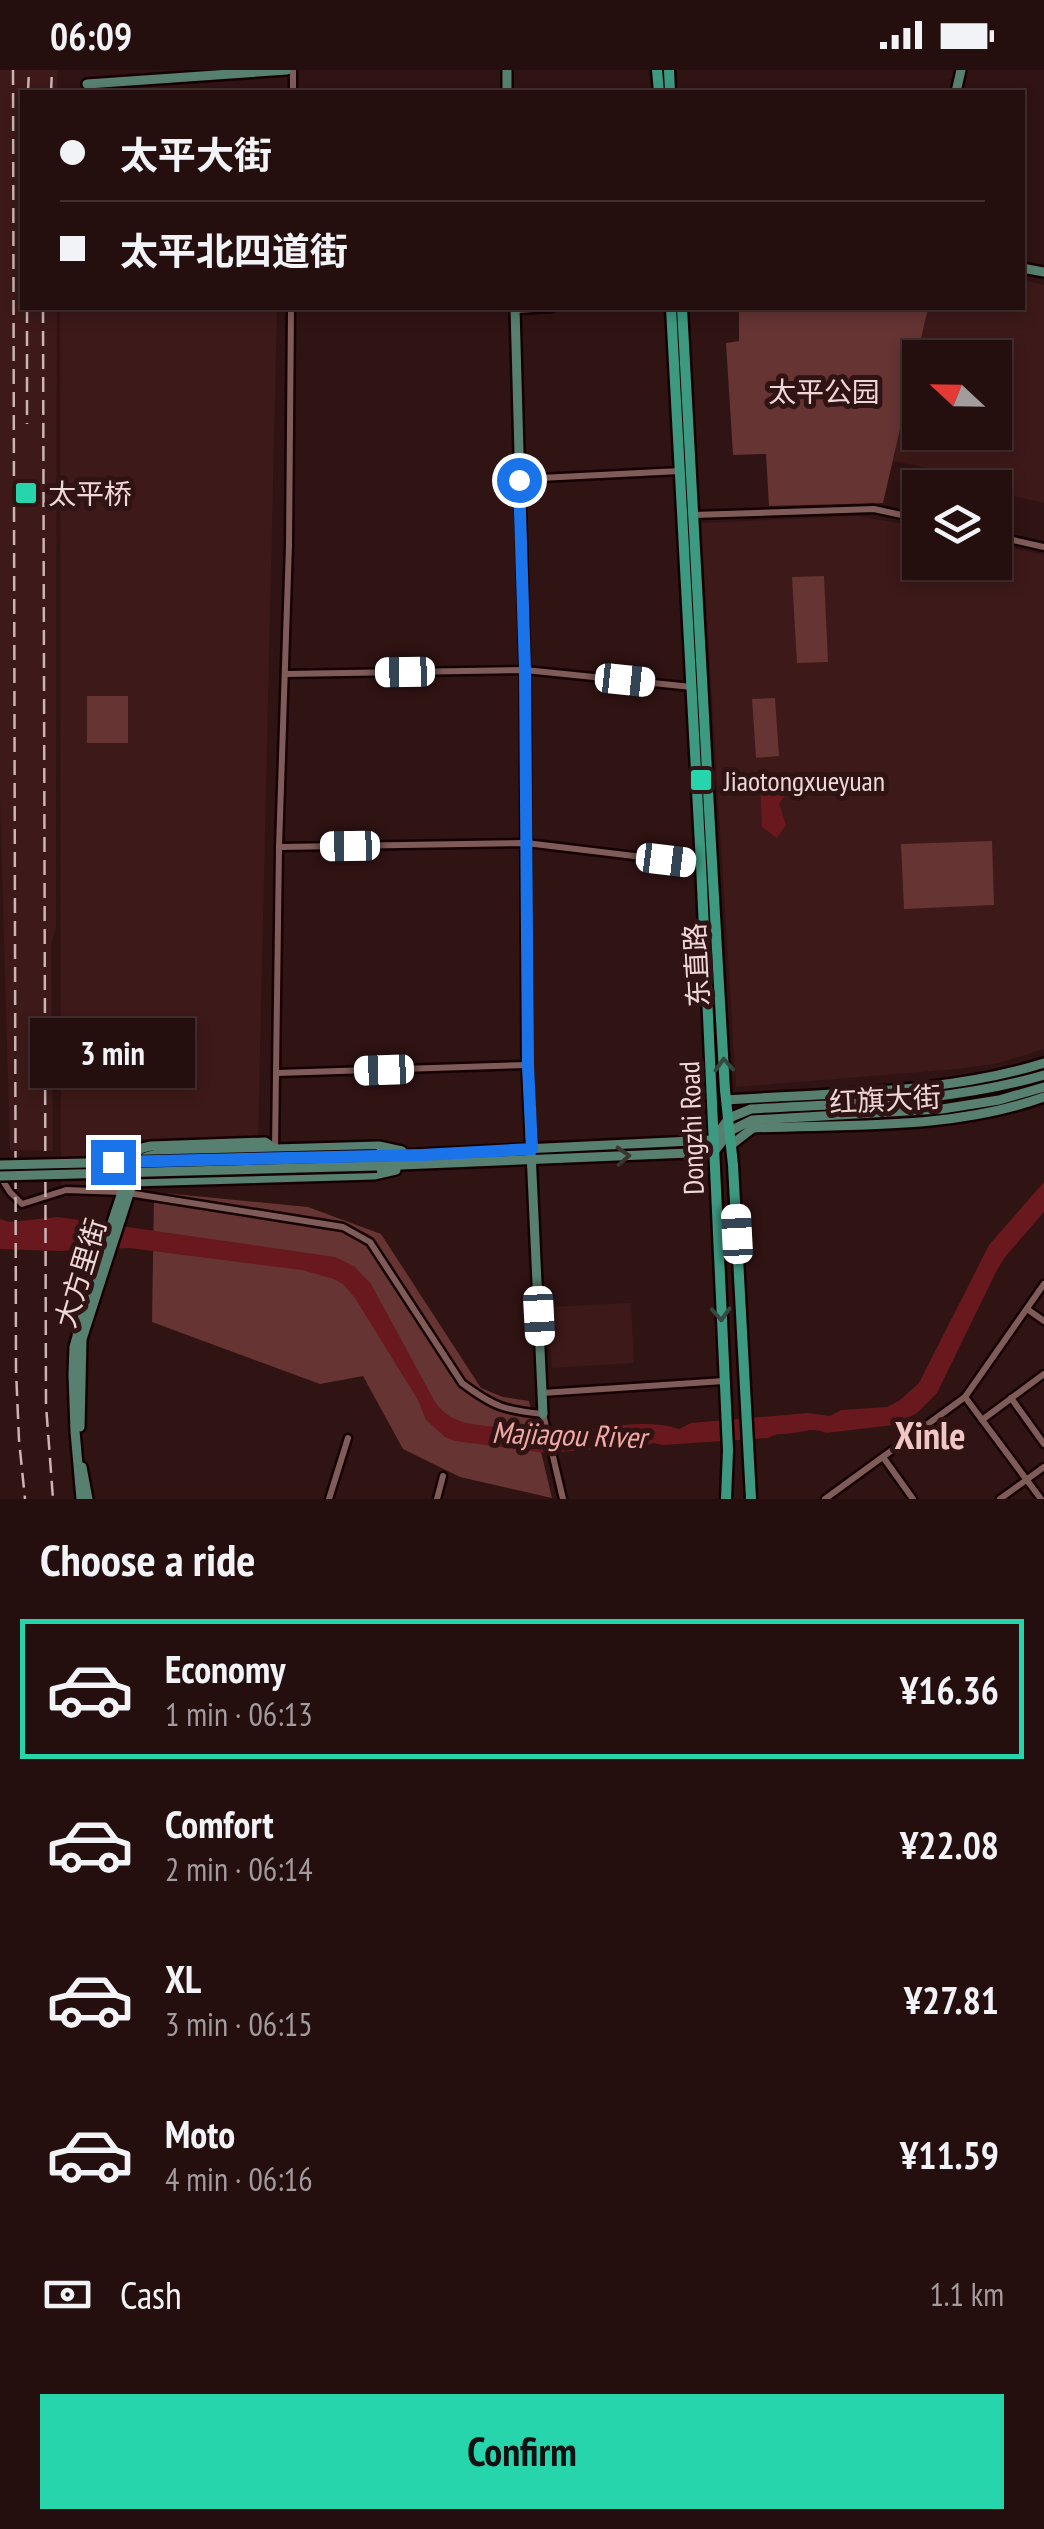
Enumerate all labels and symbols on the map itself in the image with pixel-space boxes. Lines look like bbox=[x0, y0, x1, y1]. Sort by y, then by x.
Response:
north arrow bbox=[902, 340, 1012, 450]
park label: 太平公园 bbox=[768, 373, 880, 410]
route start bbox=[497, 458, 542, 503]
place label: 太平桥 bbox=[48, 475, 132, 512]
marker: 太平桥 bbox=[13, 480, 39, 506]
car bbox=[375, 656, 435, 688]
car bbox=[594, 662, 656, 698]
place label: Jiaotongxueyuan bbox=[723, 762, 885, 799]
marker: Jiaotongxueyuan bbox=[688, 767, 714, 793]
car bbox=[320, 830, 380, 862]
car bbox=[634, 841, 698, 879]
street label: 东直路 bbox=[675, 922, 717, 1008]
callout: 3 min bbox=[31, 1017, 196, 1087]
car bbox=[353, 1054, 415, 1086]
one-way arrow bbox=[714, 1057, 735, 1073]
street label: Dongzhi Road bbox=[670, 1061, 712, 1195]
street label: 红旗大街 bbox=[828, 1078, 942, 1120]
route end bbox=[91, 1140, 136, 1185]
one-way arrow bbox=[616, 1146, 632, 1167]
car bbox=[720, 1203, 754, 1265]
street label: 大方里街 bbox=[46, 1214, 114, 1332]
car bbox=[522, 1285, 556, 1347]
one-way arrow bbox=[711, 1306, 732, 1322]
district label: Xinle bbox=[894, 1410, 966, 1459]
water label: Majiagou River bbox=[491, 1412, 651, 1456]

